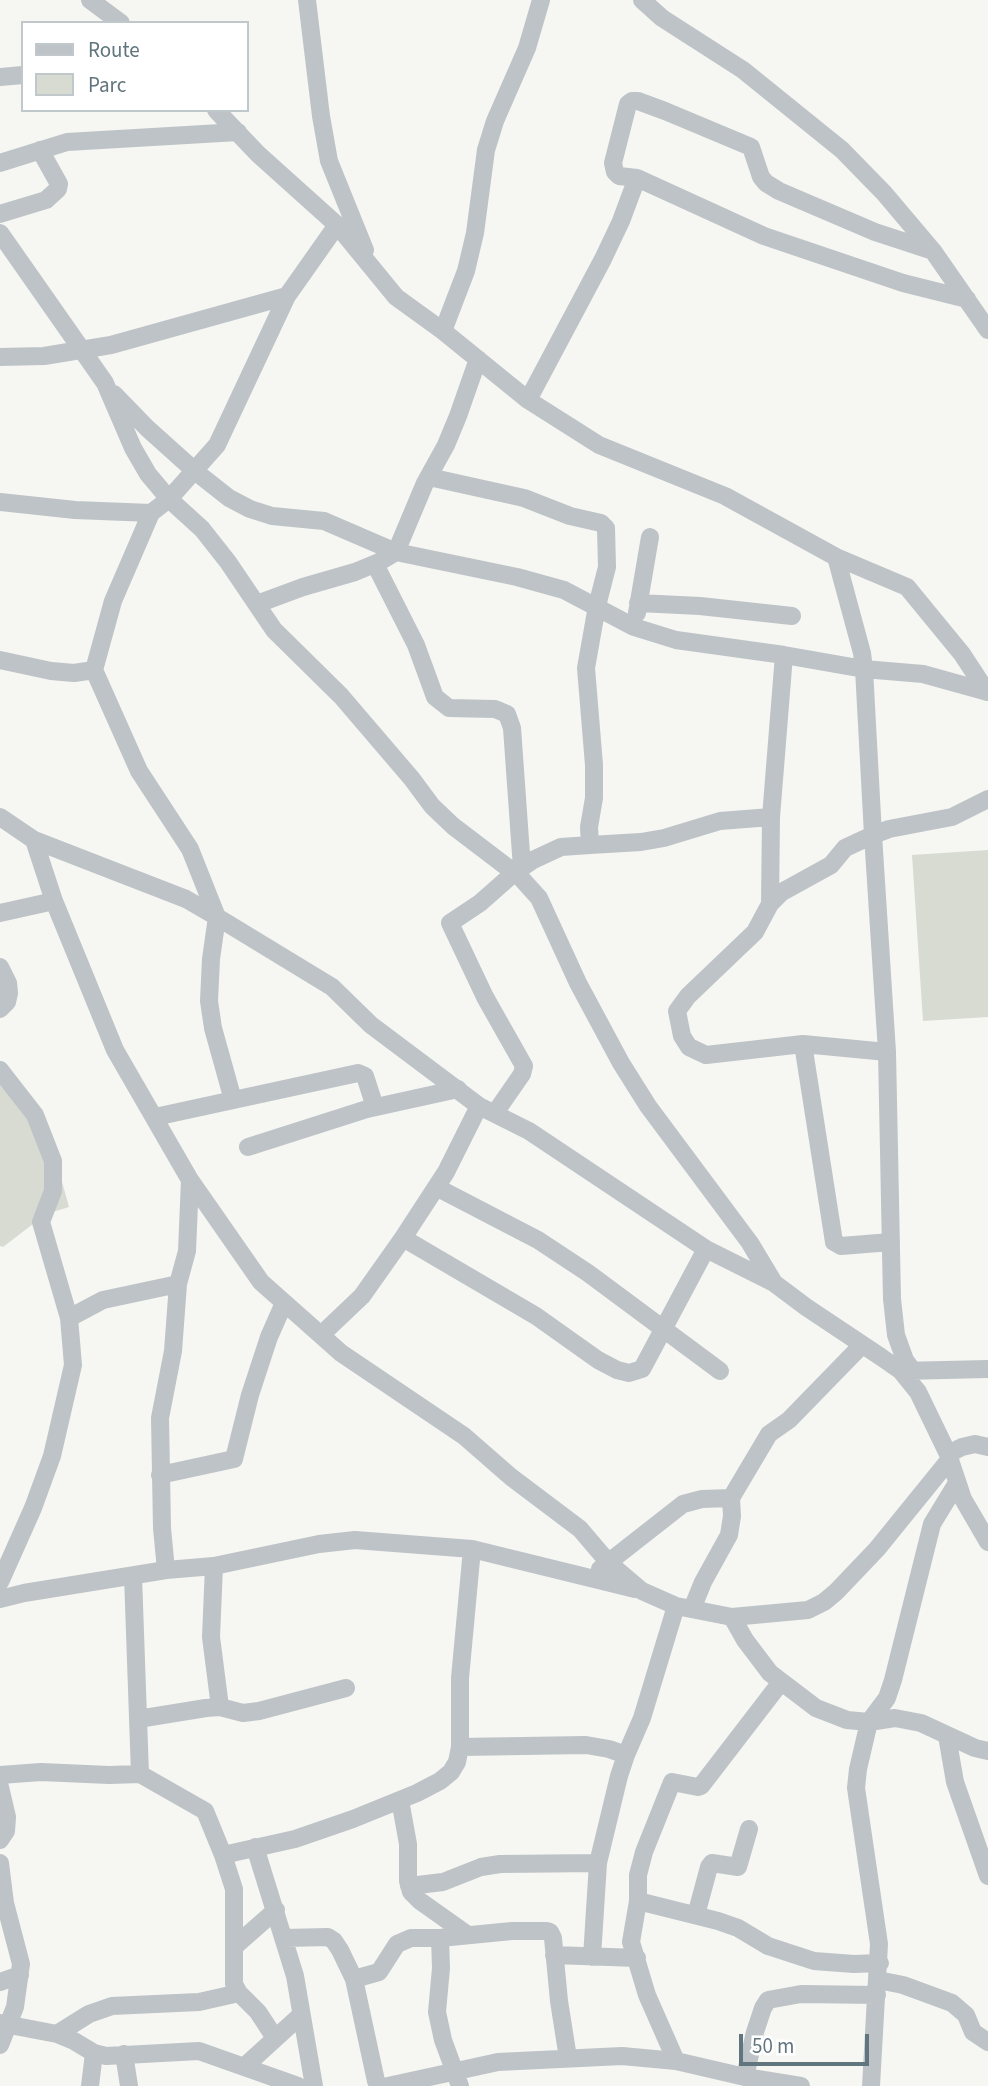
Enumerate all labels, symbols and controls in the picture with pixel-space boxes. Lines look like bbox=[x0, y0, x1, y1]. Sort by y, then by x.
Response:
legend bbox=[21, 21, 248, 112]
text: Route bbox=[88, 35, 140, 65]
text: Parc bbox=[88, 70, 126, 100]
scale bar bbox=[743, 2020, 872, 2064]
text: 50 m bbox=[752, 2031, 794, 2061]

